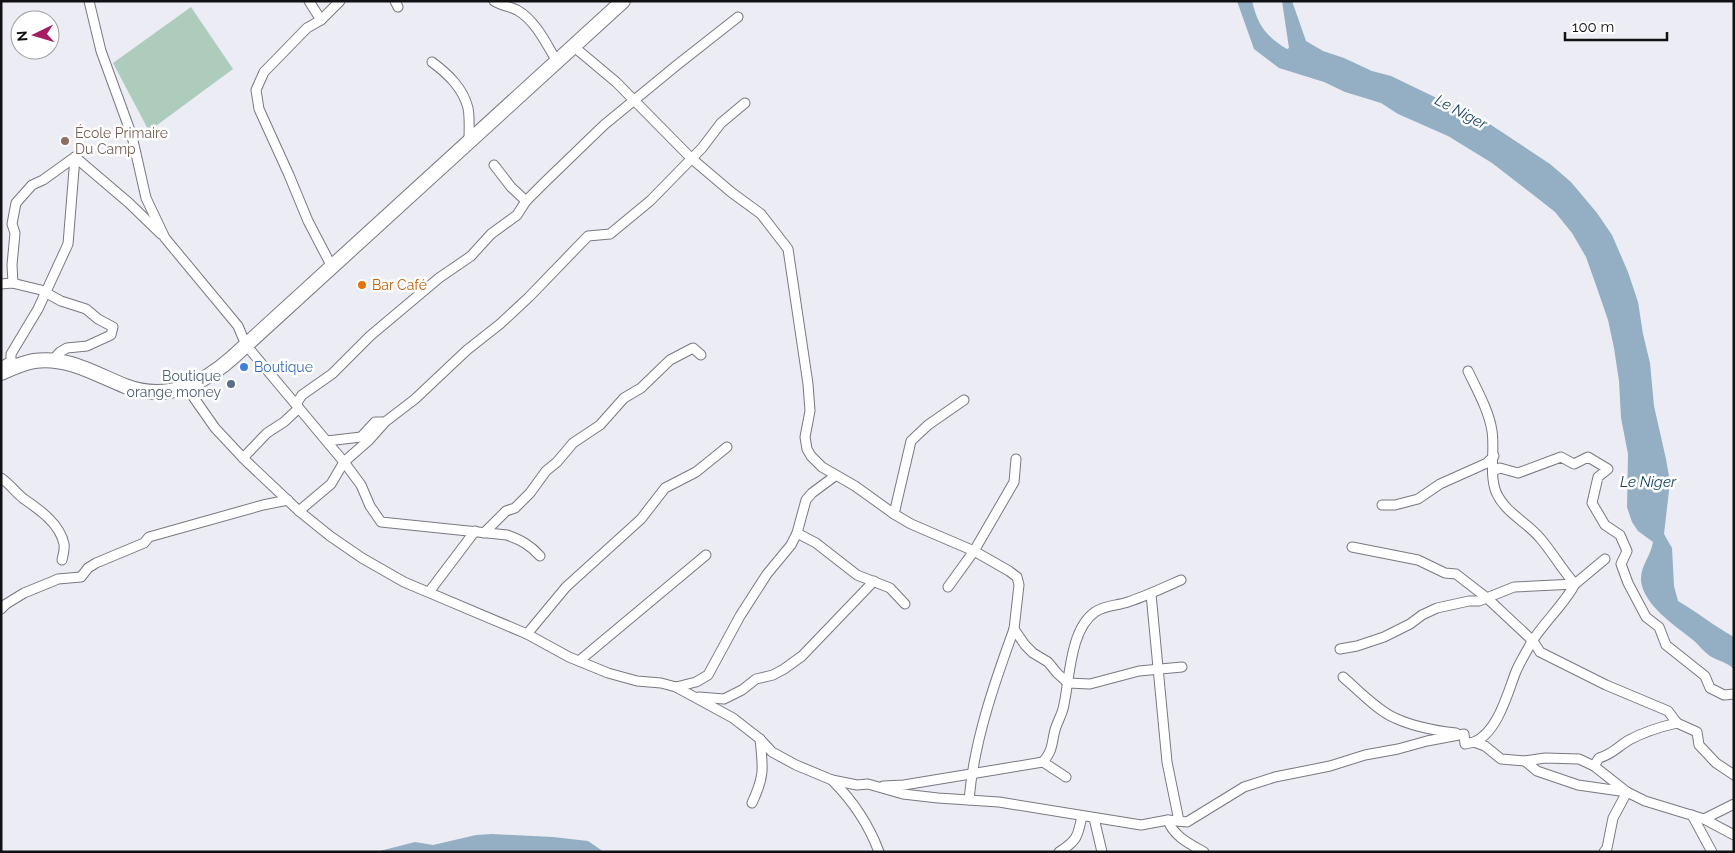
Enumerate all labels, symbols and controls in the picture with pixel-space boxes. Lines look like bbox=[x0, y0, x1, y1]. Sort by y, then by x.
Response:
north arrow bbox=[10, 10, 60, 60]
scale bar bbox=[1565, 10, 1668, 42]
text: 100 m bbox=[1572, 18, 1614, 36]
text: N bbox=[14, 30, 30, 42]
water label: Le Niger bbox=[1432, 91, 1491, 134]
place label: École Primaire Du Camp bbox=[75, 124, 168, 157]
marker: École Primaire Du Camp bbox=[59, 135, 71, 147]
place label: Bar Café bbox=[372, 277, 427, 293]
marker: Bar Café bbox=[356, 279, 368, 291]
place label: Boutique bbox=[254, 359, 313, 375]
marker: Boutique bbox=[238, 361, 250, 373]
place label: Boutique orange money bbox=[127, 368, 221, 400]
marker: Boutique orange money bbox=[225, 378, 237, 390]
water label: Le Niger bbox=[1620, 473, 1677, 491]

